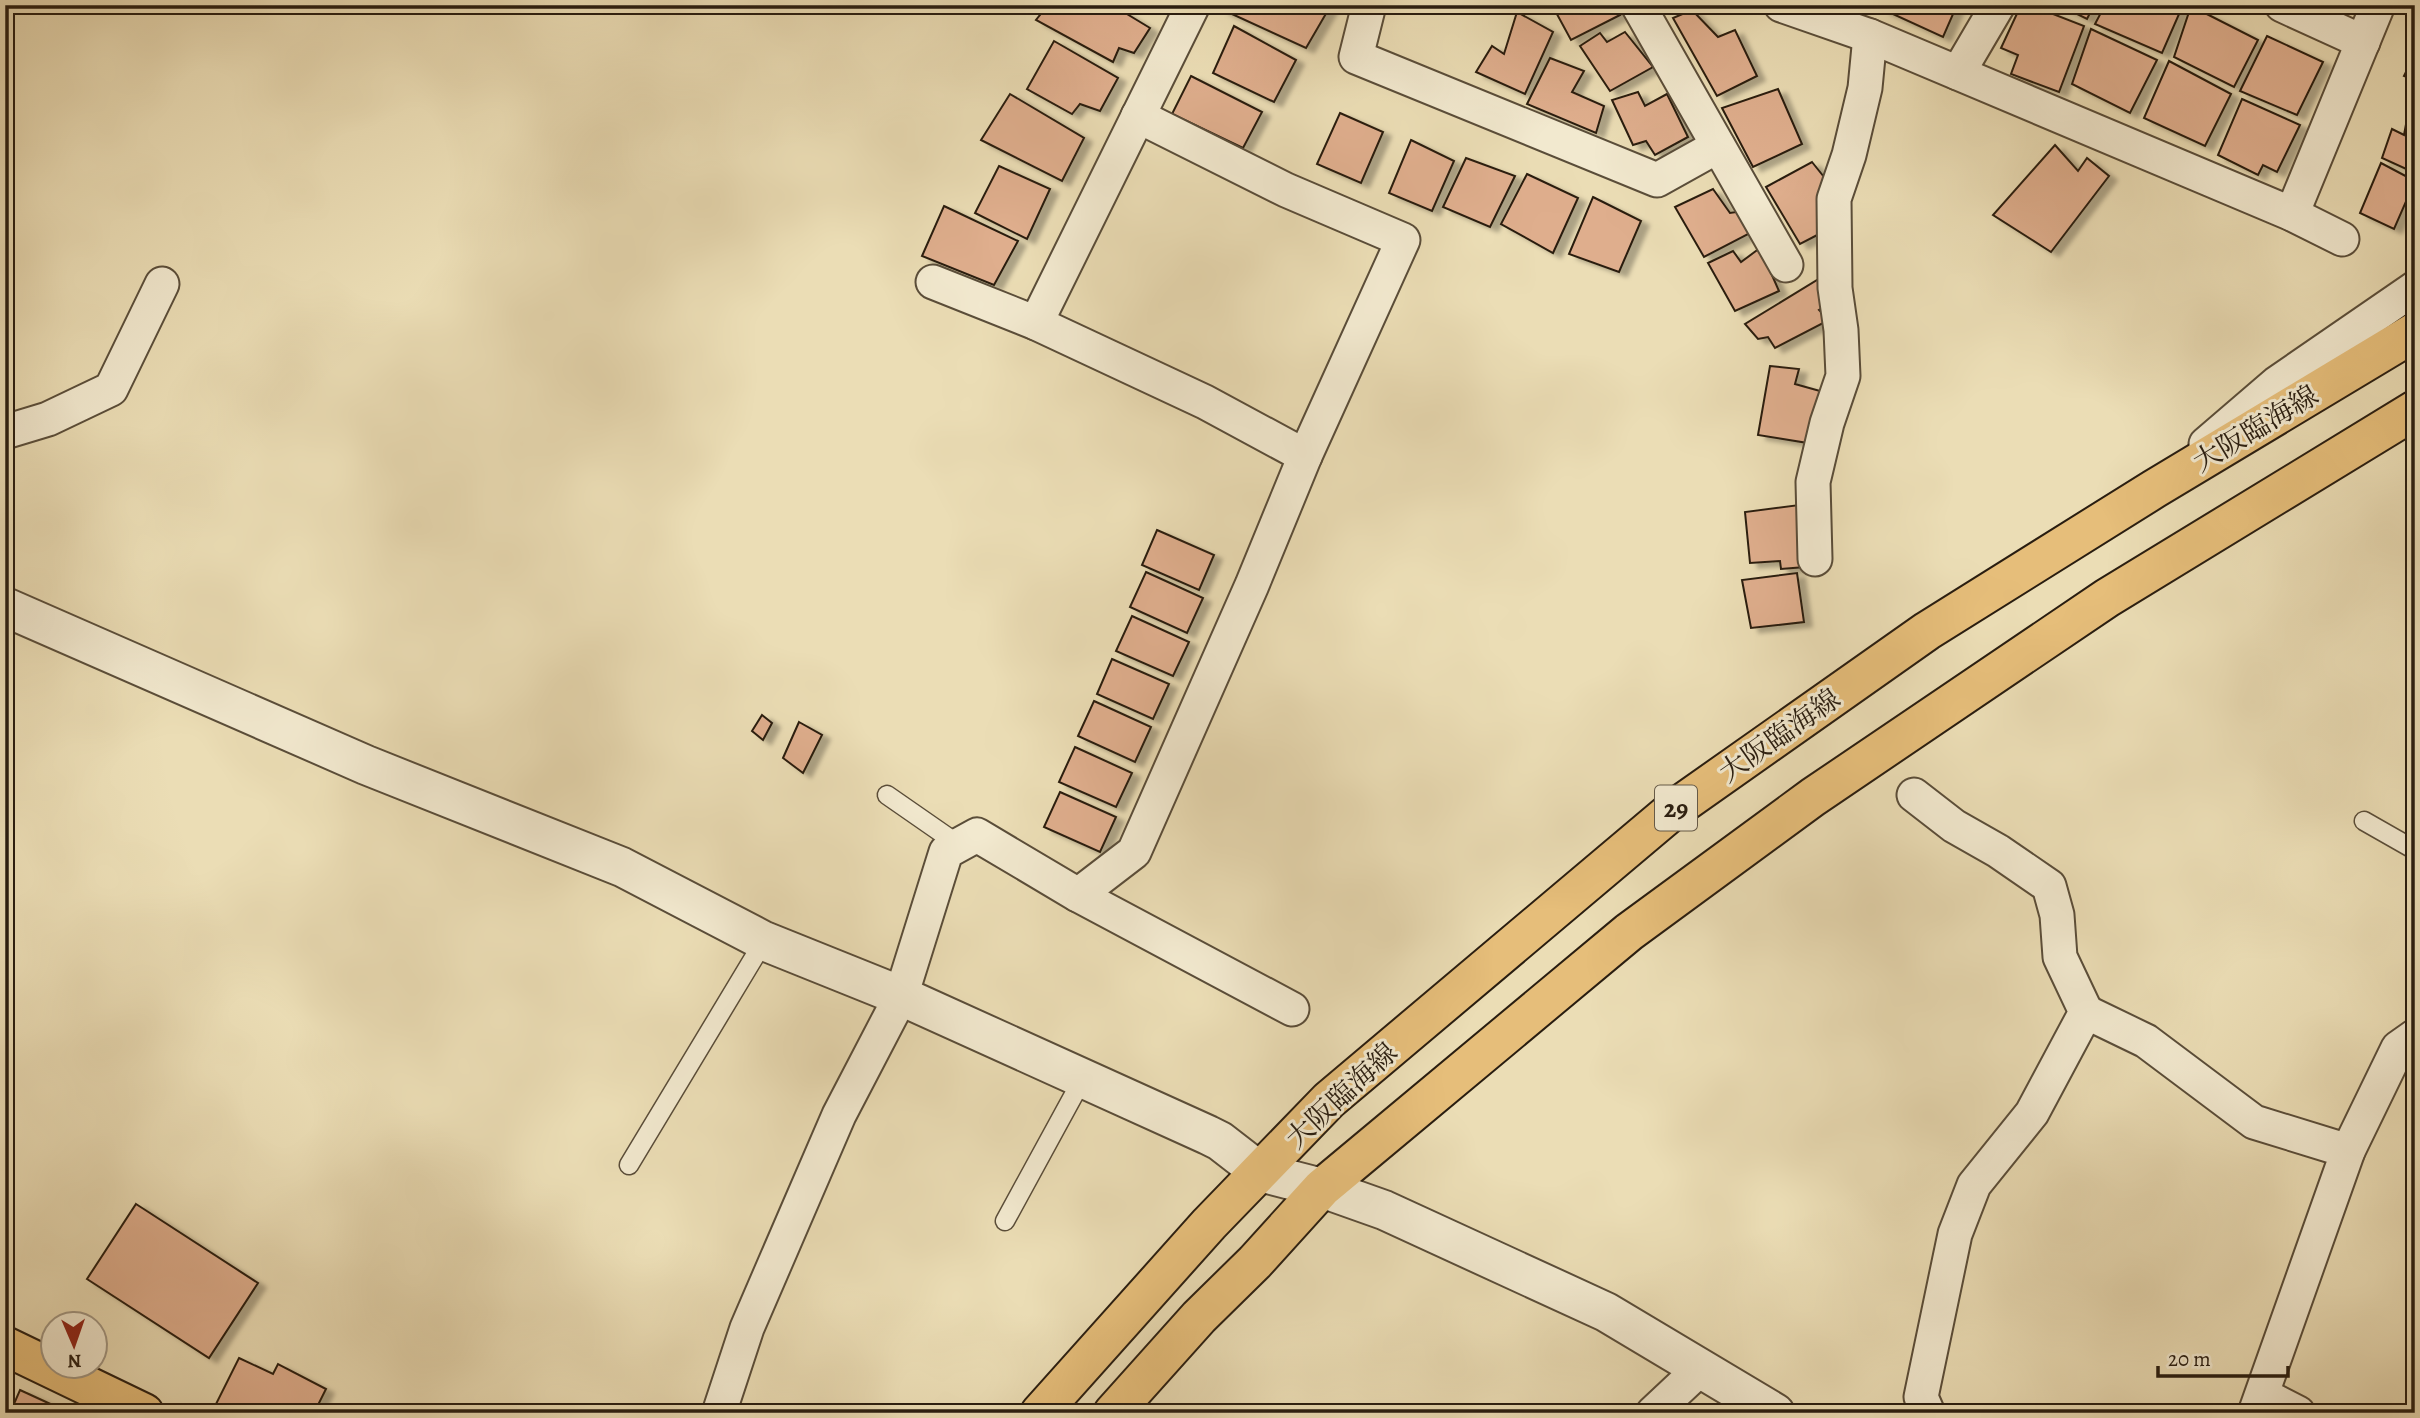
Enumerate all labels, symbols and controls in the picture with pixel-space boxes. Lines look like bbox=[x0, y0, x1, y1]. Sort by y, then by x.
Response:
street label: 大阪臨海線 bbox=[2186, 377, 2325, 481]
street label: 大阪臨海線 bbox=[1711, 680, 1848, 792]
road number: 29 bbox=[1655, 786, 1697, 830]
street label: 大阪臨海線 bbox=[1278, 1034, 1406, 1157]
north arrow bbox=[38, 1310, 108, 1380]
scale bar bbox=[2158, 1334, 2287, 1378]
text: 20 m bbox=[2168, 1345, 2211, 1373]
text: N bbox=[67, 1348, 82, 1374]

